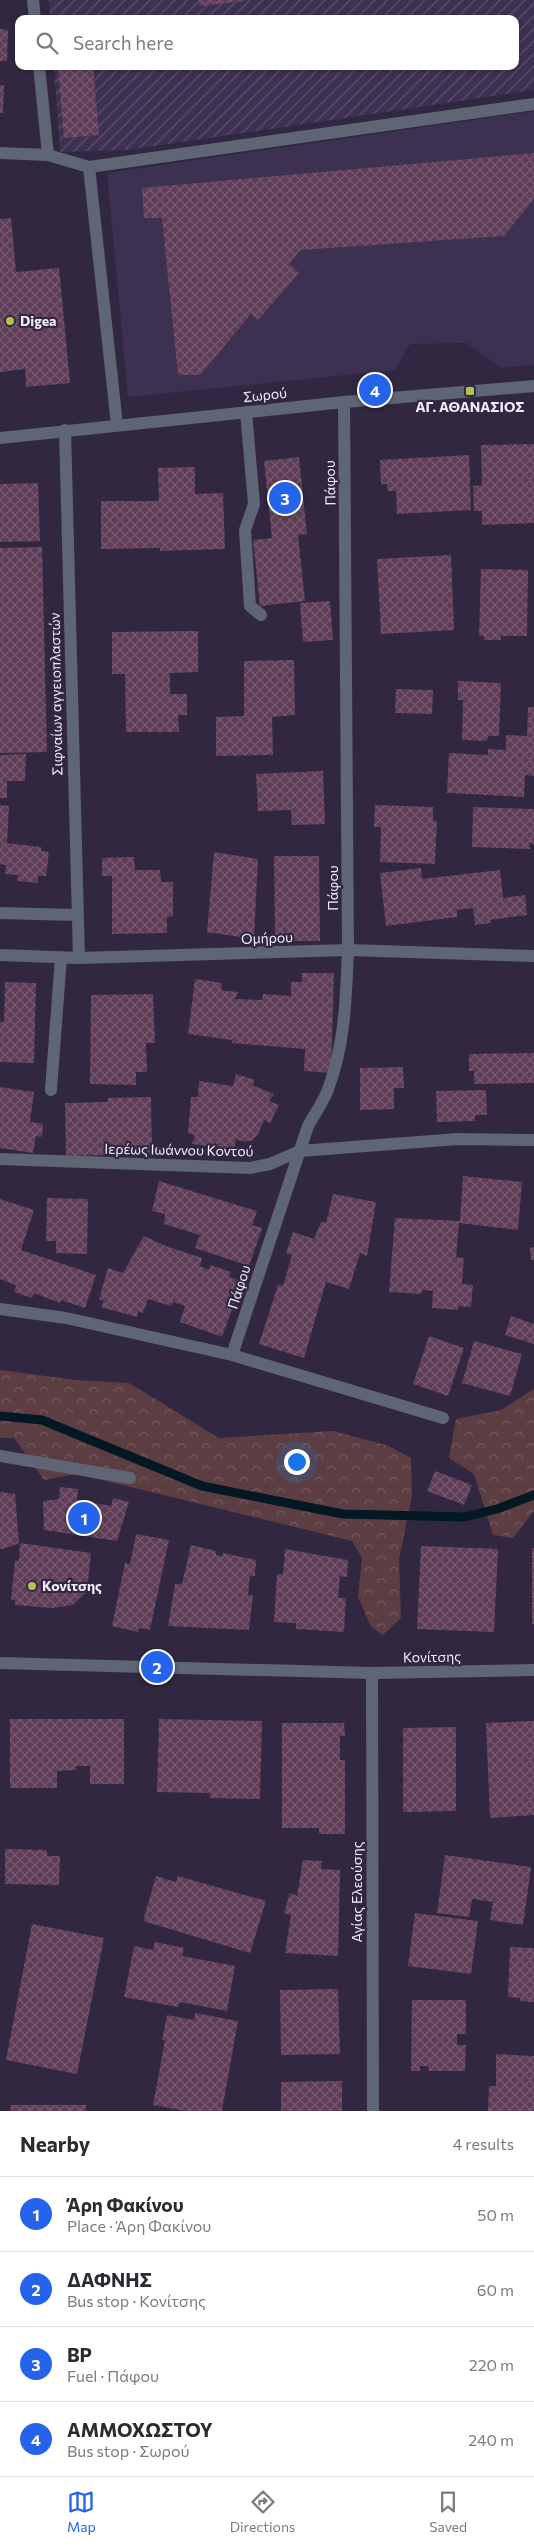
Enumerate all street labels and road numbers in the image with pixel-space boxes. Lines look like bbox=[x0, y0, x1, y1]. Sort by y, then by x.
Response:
street label: Σωρού bbox=[242, 384, 288, 405]
street label: Πάφου bbox=[321, 460, 338, 506]
street label: Σιφναίων αγγειοπλαστών bbox=[46, 612, 65, 776]
street label: Πάφου bbox=[324, 865, 341, 911]
street label: Ομήρου bbox=[241, 928, 293, 947]
street label: Ιερέως Ιωάννου Κοντού bbox=[104, 1140, 254, 1159]
street label: Πάφου bbox=[223, 1263, 254, 1311]
street label: Κονίτσης bbox=[403, 1647, 461, 1666]
street label: Αγίας Ελεούσης bbox=[348, 1841, 365, 1943]

